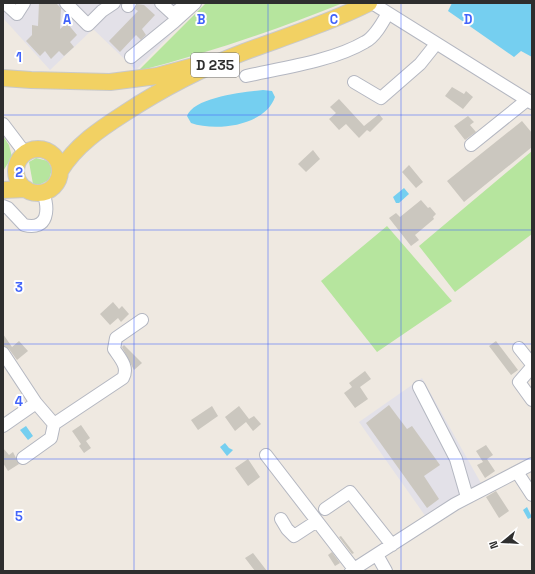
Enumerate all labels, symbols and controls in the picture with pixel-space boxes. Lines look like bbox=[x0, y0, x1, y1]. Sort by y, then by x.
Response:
text: A bbox=[63, 11, 72, 28]
text: B bbox=[197, 11, 206, 28]
text: C bbox=[330, 11, 338, 28]
text: D bbox=[464, 11, 473, 28]
text: 1 bbox=[16, 49, 22, 66]
road number: D 235 bbox=[191, 53, 239, 77]
text: 2 bbox=[15, 164, 23, 181]
text: 3 bbox=[15, 279, 23, 296]
text: 4 bbox=[15, 393, 23, 410]
text: 5 bbox=[15, 508, 23, 525]
north arrow bbox=[483, 522, 523, 562]
text: N bbox=[486, 539, 501, 551]

